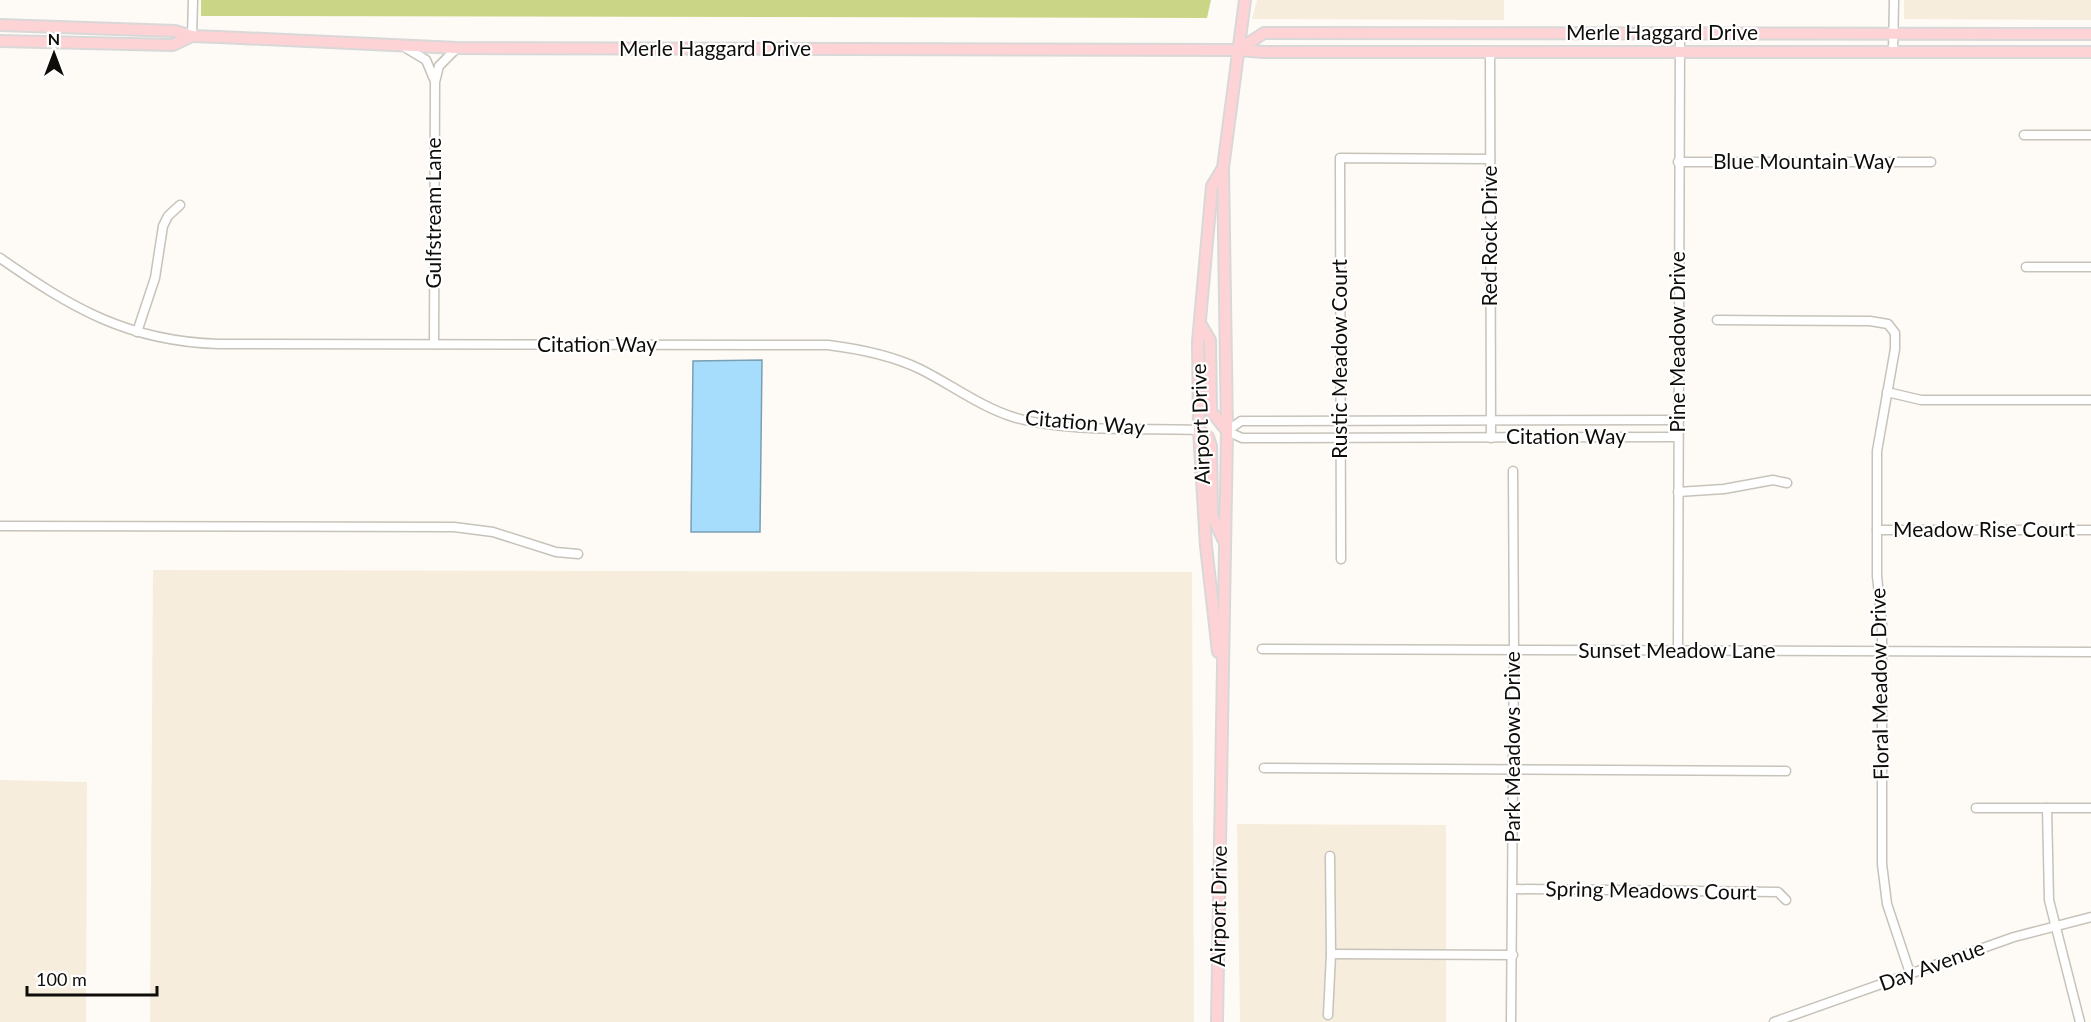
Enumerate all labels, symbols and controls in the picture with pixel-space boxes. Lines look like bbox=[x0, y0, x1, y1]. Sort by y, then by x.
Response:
street label: Merle Haggard Drive bbox=[1566, 19, 1758, 44]
north arrow bbox=[24, 24, 84, 84]
text: N bbox=[48, 29, 60, 48]
street label: Merle Haggard Drive bbox=[619, 35, 811, 60]
street label: Gulfstream Lane bbox=[420, 137, 445, 289]
street label: Blue Mountain Way bbox=[1713, 148, 1895, 173]
street label: Red Rock Drive bbox=[1476, 165, 1501, 307]
street label: Pine Meadow Drive bbox=[1664, 251, 1689, 433]
street label: Rustic Meadow Court bbox=[1326, 258, 1351, 459]
street label: Citation Way bbox=[537, 331, 657, 356]
street label: Airport Drive bbox=[1185, 363, 1214, 485]
street label: Citation Way bbox=[1024, 404, 1146, 439]
street label: Citation Way bbox=[1506, 423, 1626, 448]
street label: Meadow Rise Court bbox=[1893, 516, 2075, 541]
street label: Floral Meadow Drive bbox=[1864, 588, 1893, 780]
street label: Sunset Meadow Lane bbox=[1578, 637, 1776, 662]
street label: Park Meadows Drive bbox=[1499, 651, 1524, 843]
street label: Airport Drive bbox=[1204, 845, 1231, 967]
street label: Spring Meadows Court bbox=[1545, 875, 1757, 904]
street label: Day Avenue bbox=[1875, 934, 1988, 995]
scale bar bbox=[27, 959, 158, 997]
text: 100 m bbox=[36, 968, 87, 990]

